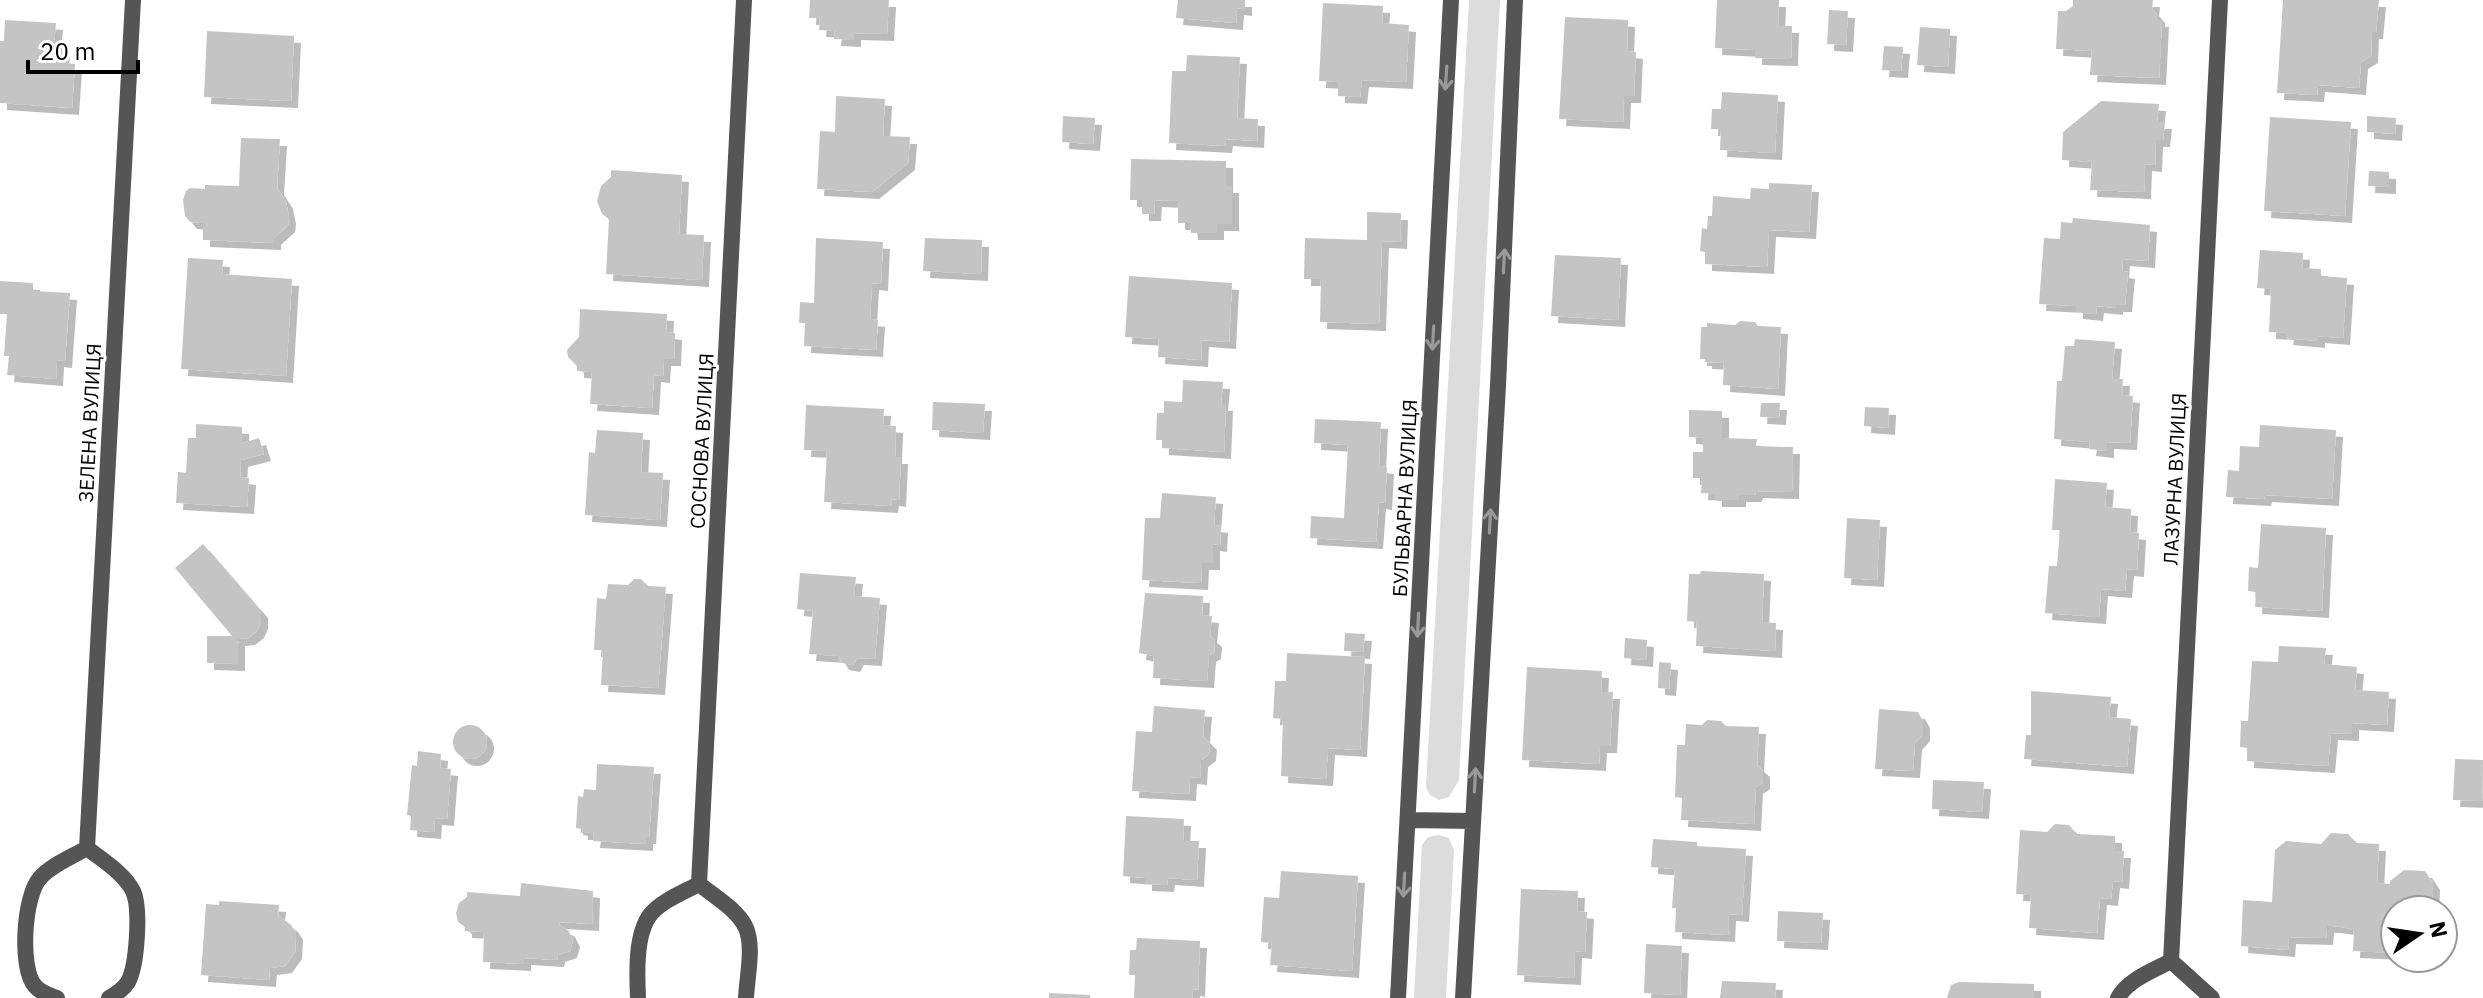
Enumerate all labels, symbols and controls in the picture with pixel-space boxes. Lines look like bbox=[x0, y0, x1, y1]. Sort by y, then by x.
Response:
scale bar bbox=[28, 24, 138, 74]
text: 20 m bbox=[40, 35, 95, 67]
one-way arrow bbox=[1438, 64, 1453, 91]
one-way arrow bbox=[1497, 248, 1512, 275]
one-way arrow bbox=[1426, 324, 1441, 351]
street label: ЗЕЛЕНА ВУЛИЦЯ bbox=[72, 343, 107, 503]
street label: СОСНОВА ВУЛИЦЯ bbox=[683, 352, 720, 530]
street label: ЛАЗУРНА ВУЛИЦЯ bbox=[2157, 392, 2192, 566]
street label: БУЛЬВАРНА ВУЛИЦЯ bbox=[1386, 398, 1423, 597]
one-way arrow bbox=[1483, 508, 1498, 535]
one-way arrow bbox=[1410, 611, 1425, 638]
one-way arrow bbox=[1468, 767, 1483, 794]
one-way arrow bbox=[1397, 871, 1412, 898]
north arrow bbox=[2379, 894, 2459, 974]
text: N bbox=[2423, 918, 2455, 940]

